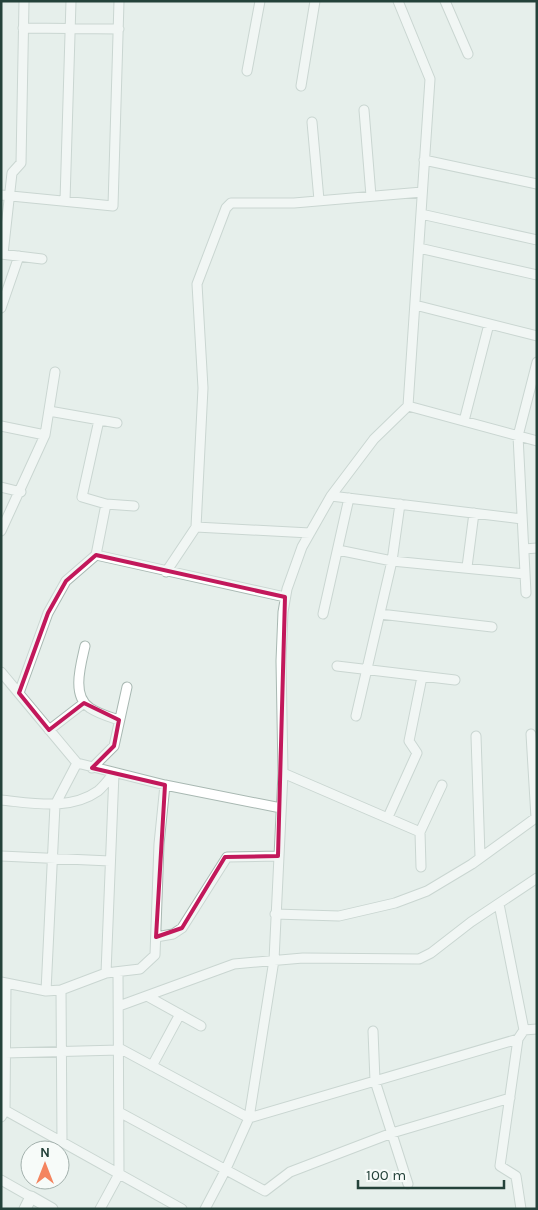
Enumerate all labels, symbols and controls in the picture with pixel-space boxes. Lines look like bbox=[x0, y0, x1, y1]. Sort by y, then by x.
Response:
north arrow bbox=[20, 1140, 70, 1190]
text: N bbox=[40, 1144, 50, 1161]
scale bar bbox=[358, 1158, 504, 1190]
text: 100 m bbox=[366, 1166, 406, 1184]

